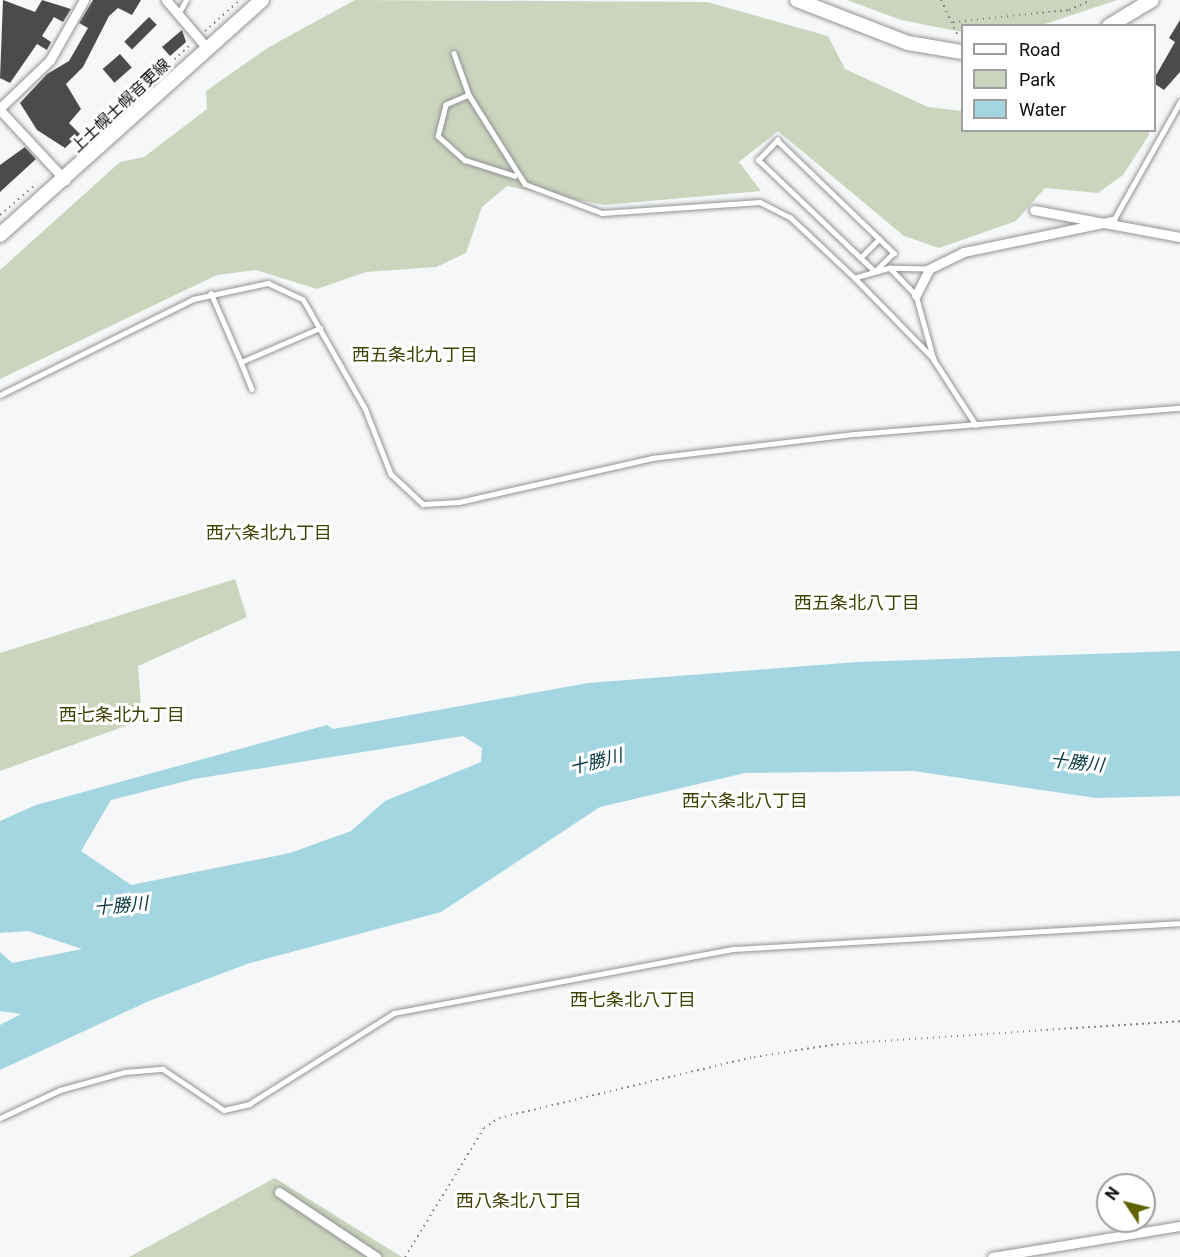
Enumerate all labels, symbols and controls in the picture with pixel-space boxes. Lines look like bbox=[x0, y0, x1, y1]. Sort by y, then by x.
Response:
legend bbox=[961, 24, 1156, 132]
text: Road bbox=[1019, 39, 1060, 60]
street label: 上士幌士幌音更線 bbox=[68, 55, 174, 157]
text: Park bbox=[1019, 69, 1055, 90]
text: Water bbox=[1019, 99, 1066, 120]
district label: 西五条北九丁目 bbox=[352, 344, 478, 366]
district label: 西六条北九丁目 bbox=[206, 522, 332, 544]
district label: 西五条北八丁目 bbox=[794, 592, 920, 614]
district label: 西七条北九丁目 bbox=[59, 704, 185, 726]
water label: 十勝川 bbox=[567, 745, 625, 779]
water label: 十勝川 bbox=[1049, 749, 1105, 777]
district label: 西六条北八丁目 bbox=[682, 790, 808, 812]
water label: 十勝川 bbox=[93, 893, 149, 919]
district label: 西七条北八丁目 bbox=[570, 989, 696, 1011]
north arrow bbox=[1096, 1173, 1156, 1233]
text: N bbox=[1101, 1183, 1124, 1204]
district label: 西八条北八丁目 bbox=[456, 1190, 582, 1212]

